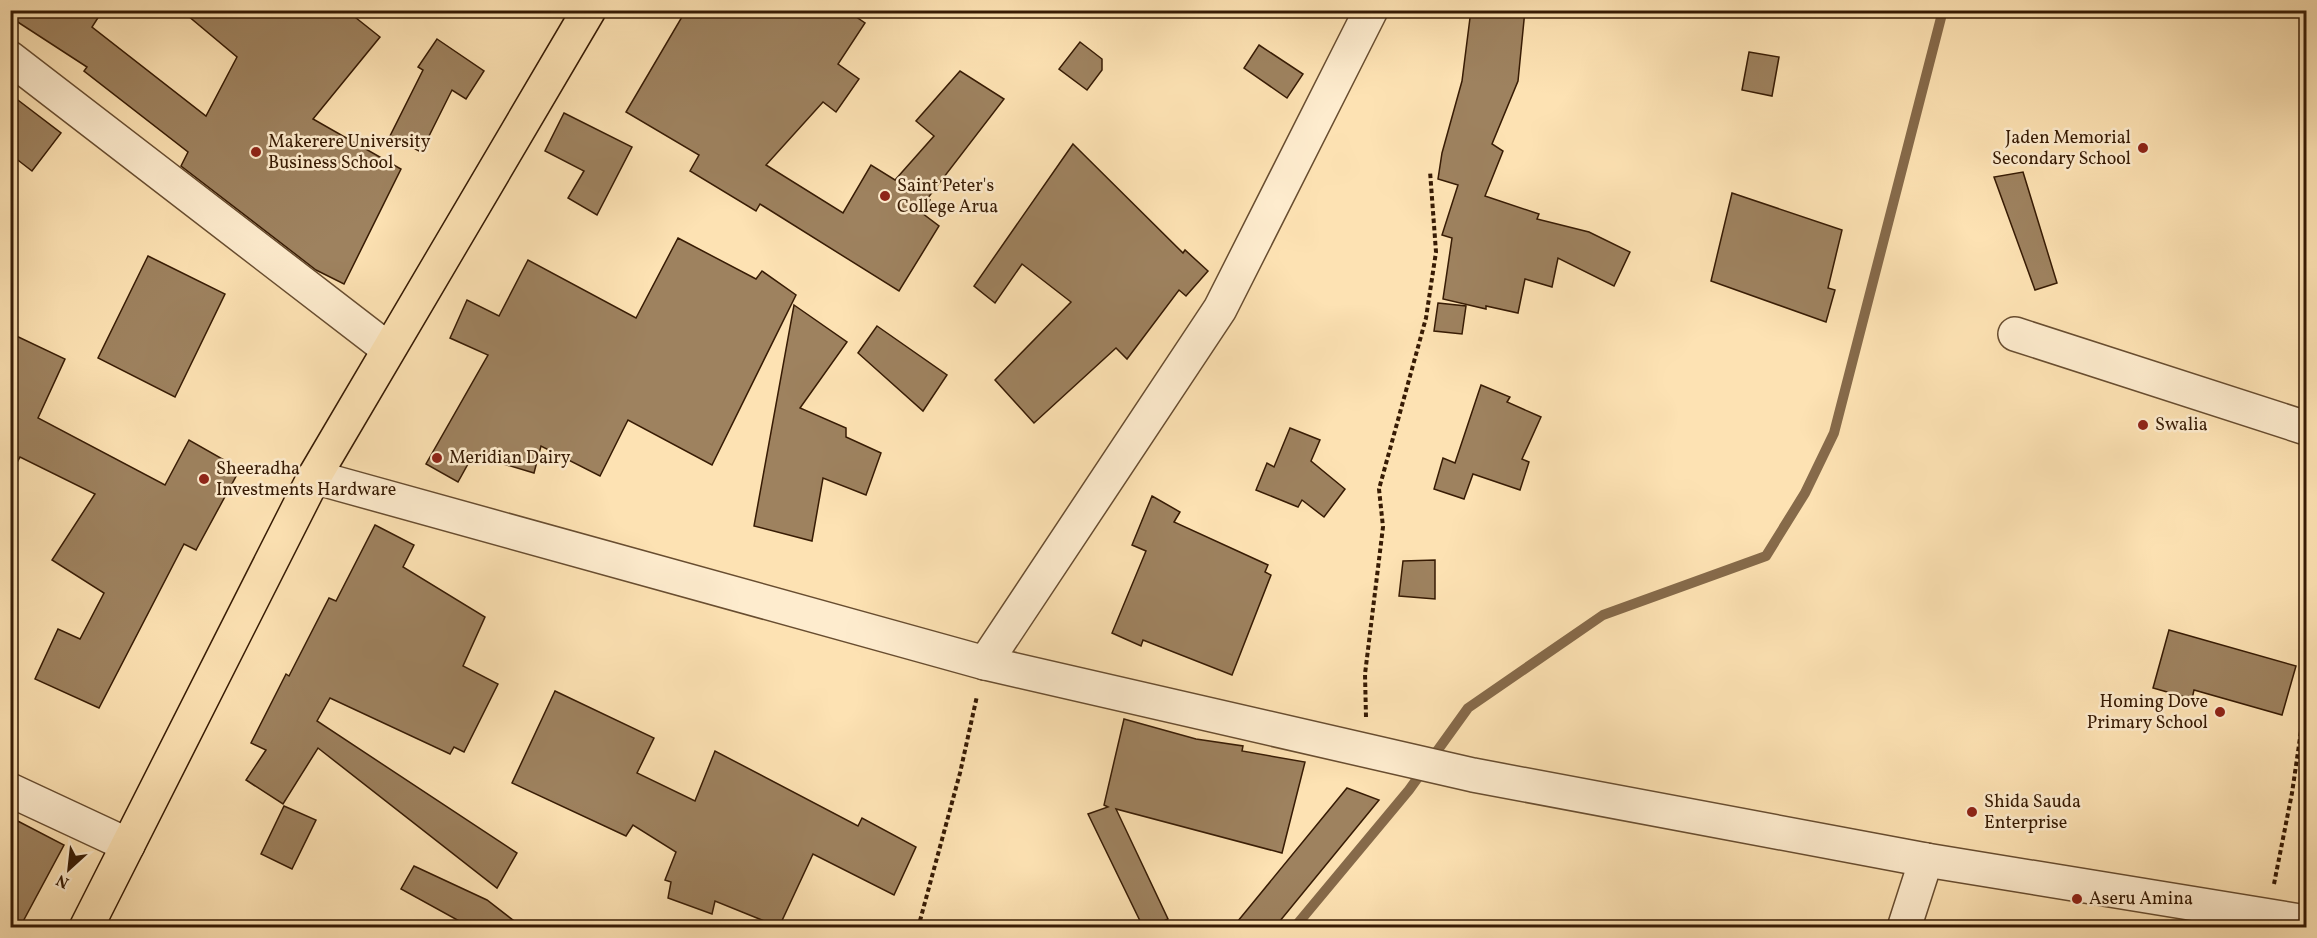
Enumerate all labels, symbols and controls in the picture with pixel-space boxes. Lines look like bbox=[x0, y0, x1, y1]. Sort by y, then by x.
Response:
place label: Jaden Memorial Secondary School bbox=[1992, 126, 2131, 172]
place label: Makerere University Business School bbox=[268, 130, 431, 176]
marker: Jaden Memorial Secondary School bbox=[2136, 141, 2150, 155]
marker: Makerere University Business School bbox=[249, 145, 263, 159]
place label: Saint Peter's College Arua bbox=[897, 174, 998, 220]
marker: Saint Peter's College Arua bbox=[878, 189, 892, 203]
place label: Swalia bbox=[2155, 413, 2208, 438]
marker: Swalia bbox=[2136, 418, 2150, 432]
place label: Meridian Dairy bbox=[449, 446, 571, 471]
marker: Meridian Dairy bbox=[430, 451, 444, 465]
place label: Sheeradha Investments Hardware bbox=[216, 457, 396, 503]
marker: Sheeradha Investments Hardware bbox=[197, 472, 211, 486]
place label: Homing Dove Primary School bbox=[2087, 690, 2208, 736]
marker: Homing Dove Primary School bbox=[2213, 705, 2227, 719]
place label: Shida Sauda Enterprise bbox=[1984, 790, 2081, 836]
marker: Shida Sauda Enterprise bbox=[1965, 805, 1979, 819]
north arrow bbox=[39, 839, 99, 899]
text: N bbox=[53, 868, 73, 893]
place label: Aseru Amina bbox=[2089, 887, 2193, 912]
marker: Aseru Amina bbox=[2070, 892, 2084, 906]

